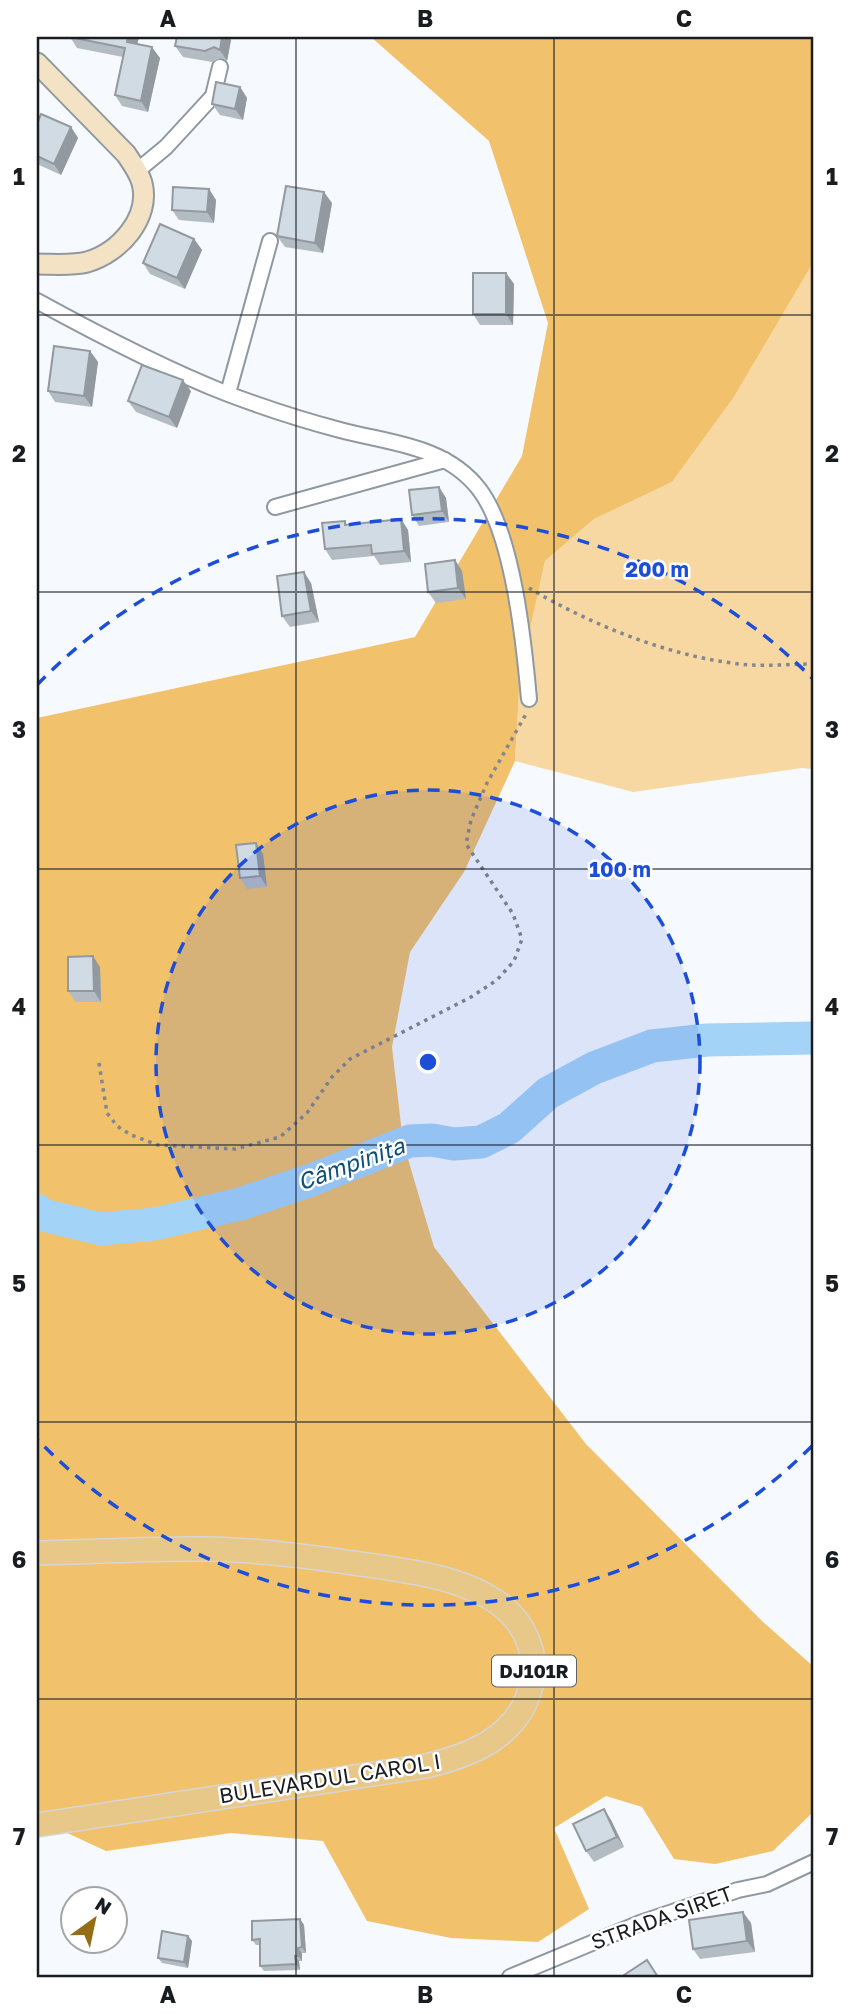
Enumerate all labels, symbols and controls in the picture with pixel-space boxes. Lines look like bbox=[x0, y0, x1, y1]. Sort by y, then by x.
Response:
text: A bbox=[160, 4, 177, 32]
text: B bbox=[417, 4, 433, 32]
text: C bbox=[676, 4, 692, 32]
text: 1 bbox=[13, 162, 25, 190]
text: 1 bbox=[826, 162, 838, 190]
text: 2 bbox=[12, 439, 26, 467]
text: 2 bbox=[825, 439, 839, 467]
text: 200 m bbox=[625, 556, 689, 582]
text: 3 bbox=[12, 715, 26, 743]
text: 3 bbox=[825, 715, 839, 743]
text: 100 m bbox=[589, 856, 651, 882]
text: 4 bbox=[12, 992, 26, 1020]
text: 4 bbox=[825, 992, 839, 1020]
centre of rings bbox=[416, 1050, 440, 1074]
water label: Câmpinița bbox=[293, 1130, 409, 1196]
text: 5 bbox=[12, 1269, 26, 1297]
text: 5 bbox=[825, 1269, 839, 1297]
text: 6 bbox=[12, 1545, 26, 1573]
text: 6 bbox=[825, 1545, 839, 1573]
road number: DJ101R bbox=[492, 1656, 576, 1686]
street label: BULEVARDUL CAROL I bbox=[217, 1748, 442, 1808]
text: 7 bbox=[13, 1822, 25, 1850]
text: 7 bbox=[826, 1822, 838, 1850]
street label: STRADA SIRET bbox=[587, 1879, 736, 1955]
north arrow bbox=[60, 1884, 130, 1954]
text: N bbox=[91, 1892, 116, 1919]
text: A bbox=[160, 1980, 177, 2008]
text: B bbox=[417, 1980, 433, 2008]
text: C bbox=[676, 1980, 692, 2008]

